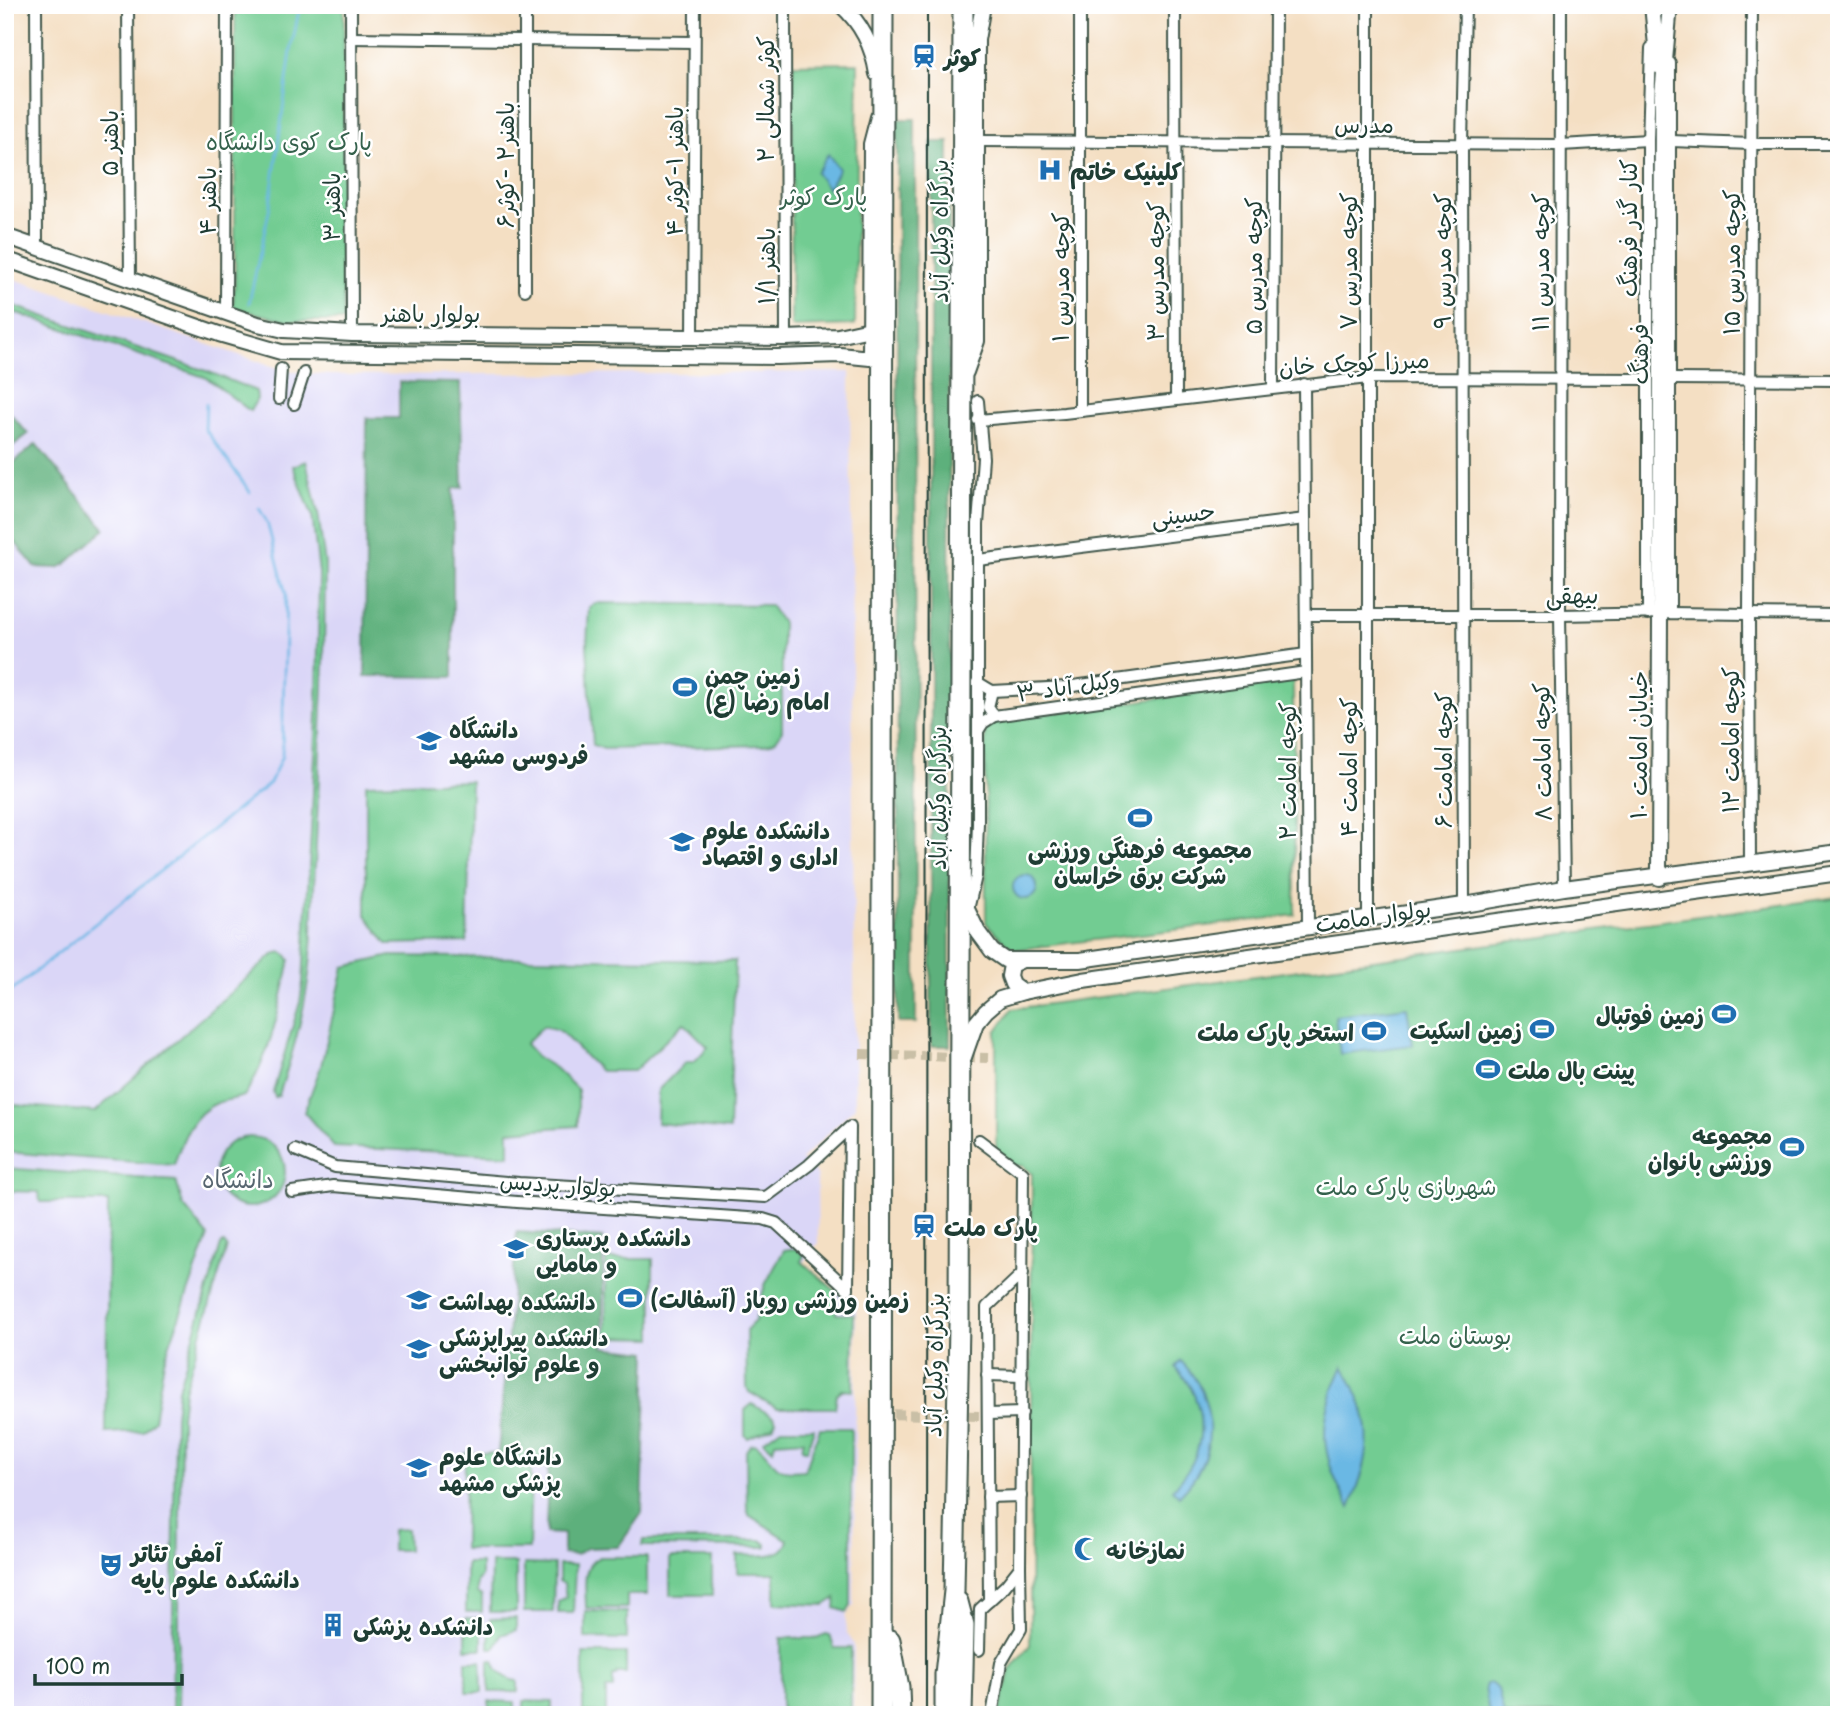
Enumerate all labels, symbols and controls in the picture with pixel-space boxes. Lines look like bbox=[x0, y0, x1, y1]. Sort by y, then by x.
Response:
street label: کوثر شمالی ۲ bbox=[747, 36, 782, 162]
place label: کوثر bbox=[942, 39, 982, 74]
station icon: کوثر bbox=[910, 42, 938, 70]
street label: باهنر۲ -کوثر۶ bbox=[487, 102, 522, 228]
street label: باهنر ۱-کوثر ۴ bbox=[656, 106, 691, 236]
street label: مدرس bbox=[1334, 106, 1394, 141]
street label: باهنر ۵ bbox=[91, 110, 126, 176]
park label: پارک کوی دانشگاه bbox=[206, 123, 372, 158]
place label: کلینیک خاتم bbox=[1070, 153, 1183, 190]
hospital icon: کلینیک خاتم bbox=[1036, 156, 1064, 184]
street label: بزرگراه وکیل آباد bbox=[921, 159, 956, 303]
street label: کنار گذر فرهنگ bbox=[1610, 159, 1645, 297]
street label: باهنر ۴ bbox=[189, 167, 224, 235]
street label: باهنر ۳ bbox=[313, 172, 348, 242]
park label: پارک کوثر bbox=[778, 178, 868, 213]
street label: کوچه مدرس ۱۵ bbox=[1713, 189, 1748, 335]
street label: کوچه مدرس ۷ bbox=[1330, 192, 1365, 330]
street label: کوچه مدرس ۹ bbox=[1424, 193, 1459, 329]
street label: کوچه مدرس ۱۱ bbox=[1522, 193, 1557, 331]
street label: کوچه مدرس ۵ bbox=[1235, 197, 1270, 335]
street label: کوچه مدرس ۳ bbox=[1137, 201, 1172, 341]
street label: کوچه مدرس ۱ bbox=[1042, 212, 1077, 342]
street label: باهنر ۱/۱ bbox=[748, 228, 783, 304]
street label: بولوار باهنر bbox=[380, 295, 480, 330]
street label: فرهنگ bbox=[1621, 323, 1656, 385]
street label: میرزا کوچک خان bbox=[1278, 341, 1430, 383]
street label: حسینی bbox=[1149, 492, 1217, 534]
street label: بیهقی bbox=[1545, 576, 1599, 612]
place label: زمین چمن امام رضا (ع) bbox=[705, 657, 830, 720]
street label: ۳ وکیل آباد bbox=[1014, 660, 1122, 710]
street label: کوچه امامت ۱۲ bbox=[1712, 667, 1747, 813]
street label: خیابان امامت ۱۰ bbox=[1620, 671, 1655, 819]
sports icon: زمین چمن امام رضا (ع) bbox=[671, 673, 699, 701]
street label: کوچه امامت ۸ bbox=[1522, 682, 1560, 822]
street label: کوچه امامت ۶ bbox=[1425, 692, 1460, 828]
street label: کوچه امامت ۴ bbox=[1330, 697, 1365, 837]
street label: کوچه امامت ۲ bbox=[1269, 702, 1304, 840]
place label: دانشگاه فردوسی مشهد bbox=[449, 711, 589, 772]
street label: بزرگراه وکیل آباد bbox=[919, 726, 954, 870]
school or university icon: دانشگاه فردوسی مشهد bbox=[415, 727, 443, 755]
sports icon: مجموعه فرهنگی ورزشی شرکت برق خراسان bbox=[1126, 804, 1154, 832]
place label: دانشکده علوم اداری و اقتصاد bbox=[702, 812, 838, 873]
school or university icon: دانشکده علوم اداری و اقتصاد bbox=[668, 828, 696, 856]
place label: مجموعه فرهنگی ورزشی شرکت برق خراسان bbox=[1028, 831, 1252, 892]
street label: بولوار امامت bbox=[1313, 890, 1433, 940]
place label: زمین فوتبال bbox=[1596, 997, 1704, 1032]
sports icon: زمین فوتبال bbox=[1710, 1000, 1738, 1028]
place label: زمین اسکیت bbox=[1410, 1012, 1522, 1047]
place label: استخر پارک ملت bbox=[1197, 1014, 1354, 1049]
sports icon: زمین اسکیت bbox=[1528, 1015, 1556, 1043]
sports icon: استخر پارک ملت bbox=[1360, 1017, 1388, 1045]
place label: پینت بال ملت bbox=[1508, 1052, 1635, 1087]
sports icon: پینت بال ملت bbox=[1474, 1055, 1502, 1083]
place label: مجموعه ورزشی بانوان bbox=[1648, 1117, 1772, 1178]
sports icon: مجموعه ورزشی بانوان bbox=[1778, 1133, 1806, 1161]
district label: دانشگاه bbox=[202, 1160, 274, 1196]
street label: بولوار پردیس bbox=[499, 1161, 617, 1205]
park label: شهربازی پارک ملت bbox=[1315, 1168, 1497, 1203]
place label: پارک ملت bbox=[944, 1209, 1038, 1244]
station icon: پارک ملت bbox=[910, 1212, 938, 1240]
place label: دانشکده پرستاری و مامایی bbox=[536, 1219, 691, 1280]
school or university icon: دانشکده پرستاری و مامایی bbox=[502, 1235, 530, 1263]
place label: زمین ورزشی روباز (آسفالت) bbox=[650, 1281, 909, 1316]
place label: دانشکده بهداشت bbox=[439, 1283, 596, 1318]
sports icon: زمین ورزشی روباز (آسفالت) bbox=[616, 1284, 644, 1312]
school or university icon: دانشکده بهداشت bbox=[405, 1286, 433, 1314]
street label: بزرگراه وکیل آباد bbox=[914, 1293, 952, 1437]
park label: بوستان ملت bbox=[1399, 1317, 1511, 1352]
place label: دانشکده پیراپزشکی و علوم توانبخشی bbox=[439, 1319, 609, 1382]
school or university icon: دانشکده پیراپزشکی و علوم توانبخشی bbox=[405, 1335, 433, 1363]
place label: دانشگاه علوم پزشکی مشهد bbox=[439, 1438, 562, 1499]
school or university icon: دانشگاه علوم پزشکی مشهد bbox=[405, 1454, 433, 1482]
place label: نمازخانه bbox=[1106, 1532, 1185, 1567]
place label: آمفی تئاتر دانشکده علوم پایه bbox=[129, 1535, 300, 1598]
mosque icon: نمازخانه bbox=[1072, 1535, 1100, 1563]
theatre icon: آمفی تئاتر دانشکده علوم پایه bbox=[97, 1551, 125, 1579]
place label: دانشکده پزشکی bbox=[353, 1608, 493, 1643]
building icon: دانشکده پزشکی bbox=[319, 1611, 347, 1639]
scale bar bbox=[35, 1643, 182, 1687]
text: 100 m bbox=[46, 1649, 110, 1681]

